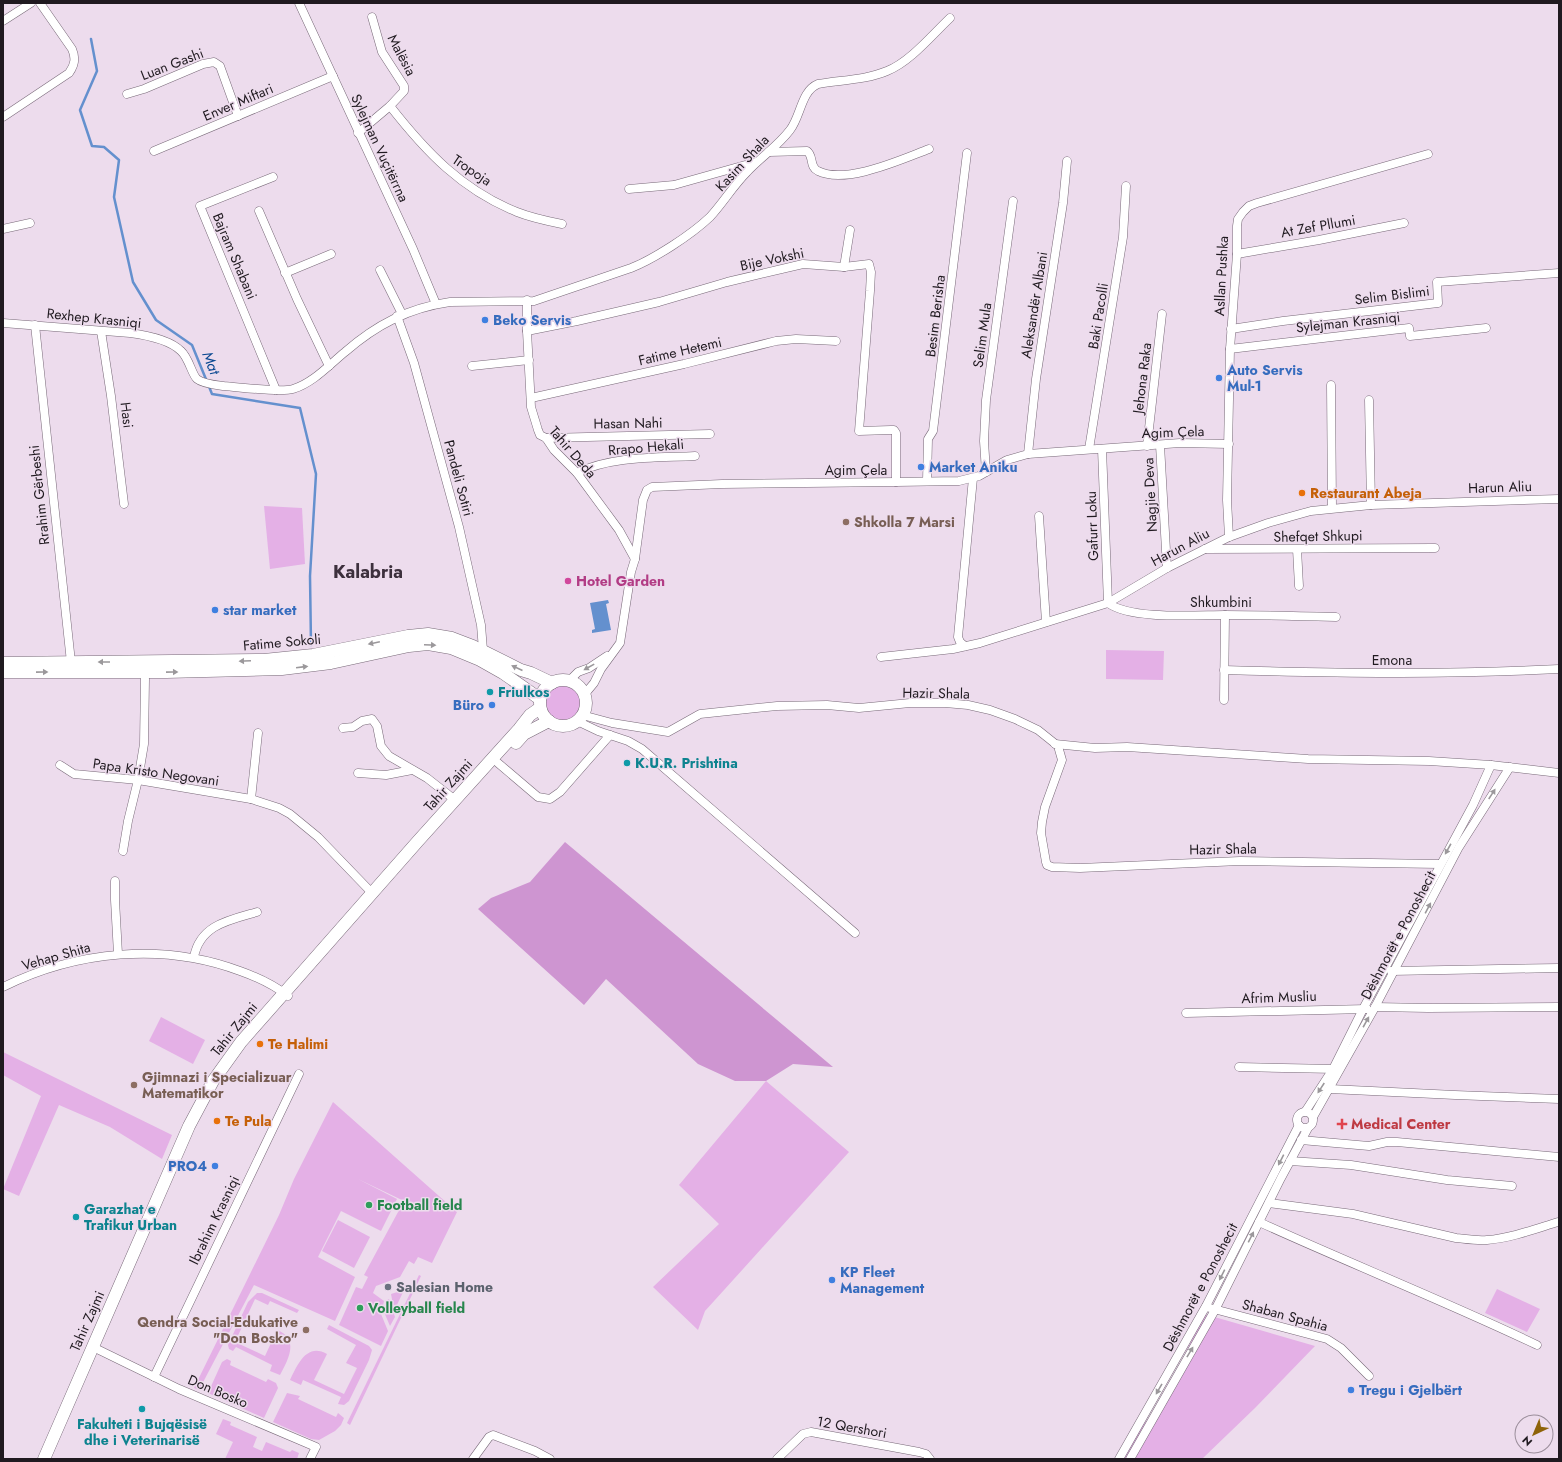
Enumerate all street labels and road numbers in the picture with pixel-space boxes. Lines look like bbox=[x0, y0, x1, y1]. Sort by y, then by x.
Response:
street label: Malësia bbox=[383, 31, 421, 79]
street label: Luan Gashi bbox=[138, 43, 206, 85]
street label: Enver Miftari bbox=[200, 78, 276, 126]
street label: Sylejman Vuçitërrna bbox=[346, 91, 414, 205]
street label: Kasim Shala bbox=[711, 130, 773, 196]
street label: Tropoja bbox=[448, 150, 496, 190]
street label: Bajram Shabani bbox=[208, 210, 262, 302]
street label: At Zef Pllumi bbox=[1279, 210, 1357, 242]
street label: Asllan Pushka bbox=[1209, 235, 1233, 317]
street label: Bije Vokshi bbox=[738, 242, 806, 276]
street label: Aleksandër Albani bbox=[1016, 250, 1052, 360]
street label: Besim Berisha bbox=[920, 274, 950, 358]
street label: Selim Bislimi bbox=[1353, 280, 1431, 310]
street label: Baki Pacolli bbox=[1083, 281, 1113, 351]
street label: Selim Mula bbox=[968, 301, 996, 369]
street label: Rexhep Krasniqi bbox=[46, 303, 142, 333]
street label: Sylejman Krasniqi bbox=[1295, 307, 1401, 337]
street label: Fatime Hetemi bbox=[636, 332, 724, 370]
street label: Jehona Raka bbox=[1127, 341, 1156, 417]
street label: Hasi bbox=[115, 401, 139, 429]
street label: Hasan Nahi bbox=[593, 412, 663, 434]
street label: Agim Çela bbox=[1141, 421, 1205, 443]
street label: Tahir Deda bbox=[545, 422, 601, 482]
street label: Rrapo Hekali bbox=[607, 434, 685, 460]
street label: Pandeli Sotiri bbox=[439, 438, 479, 518]
street label: Rrahim Gërbeshi bbox=[24, 444, 54, 546]
street label: Nagjie Deva bbox=[1138, 457, 1162, 533]
street label: Agim Çela bbox=[825, 460, 887, 480]
street label: Harun Aliu bbox=[1468, 476, 1532, 498]
street label: Gafurr Loku bbox=[1081, 491, 1103, 561]
street label: Harun Aliu bbox=[1147, 523, 1213, 571]
street label: Shefqet Shkupi bbox=[1273, 525, 1363, 547]
street label: Shkumbini bbox=[1190, 592, 1252, 612]
street label: Fatime Sokoli bbox=[242, 629, 322, 655]
street label: Emona bbox=[1372, 650, 1412, 670]
street label: Hazir Shala bbox=[902, 682, 970, 704]
street label: Papa Kristo Negovani bbox=[91, 753, 221, 791]
street label: Tahir Zajmi bbox=[419, 754, 477, 816]
street label: Hazir Shala bbox=[1189, 838, 1257, 860]
street label: Dëshmorët e Ponoshecit bbox=[1356, 867, 1441, 1003]
street label: Vehap Shita bbox=[19, 937, 93, 975]
street label: Afrim Musliu bbox=[1241, 986, 1317, 1008]
street label: Tahir Zajmi bbox=[206, 998, 262, 1060]
street label: Ibrahim Krasniqi bbox=[184, 1172, 244, 1268]
street label: Dëshmorët e Ponoshecit bbox=[1158, 1219, 1243, 1355]
street label: Tahir Zajmi bbox=[65, 1288, 109, 1354]
street label: Shaban Spahia bbox=[1240, 1294, 1330, 1336]
street label: Don Bosko bbox=[185, 1369, 251, 1413]
street label: 12 Qershori bbox=[815, 1411, 889, 1443]

